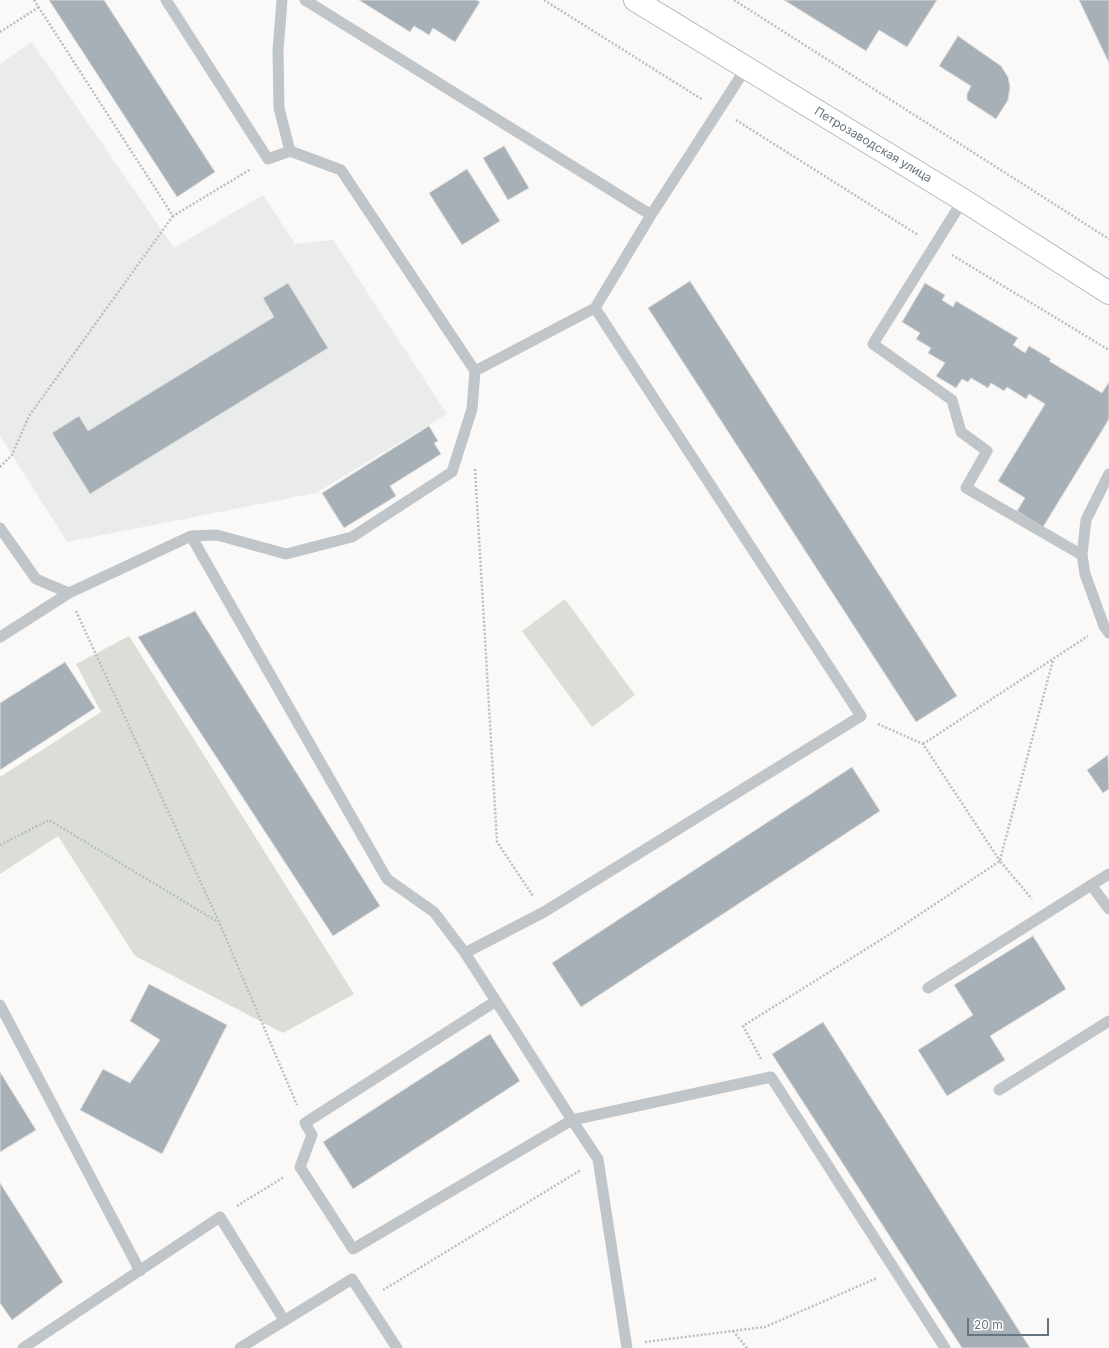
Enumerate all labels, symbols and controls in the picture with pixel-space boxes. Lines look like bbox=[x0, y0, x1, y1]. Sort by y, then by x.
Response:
street label: Петрозаводская улица bbox=[812, 104, 934, 186]
scale bar bbox=[969, 1310, 1051, 1336]
text: 20 m bbox=[974, 1317, 1003, 1332]

